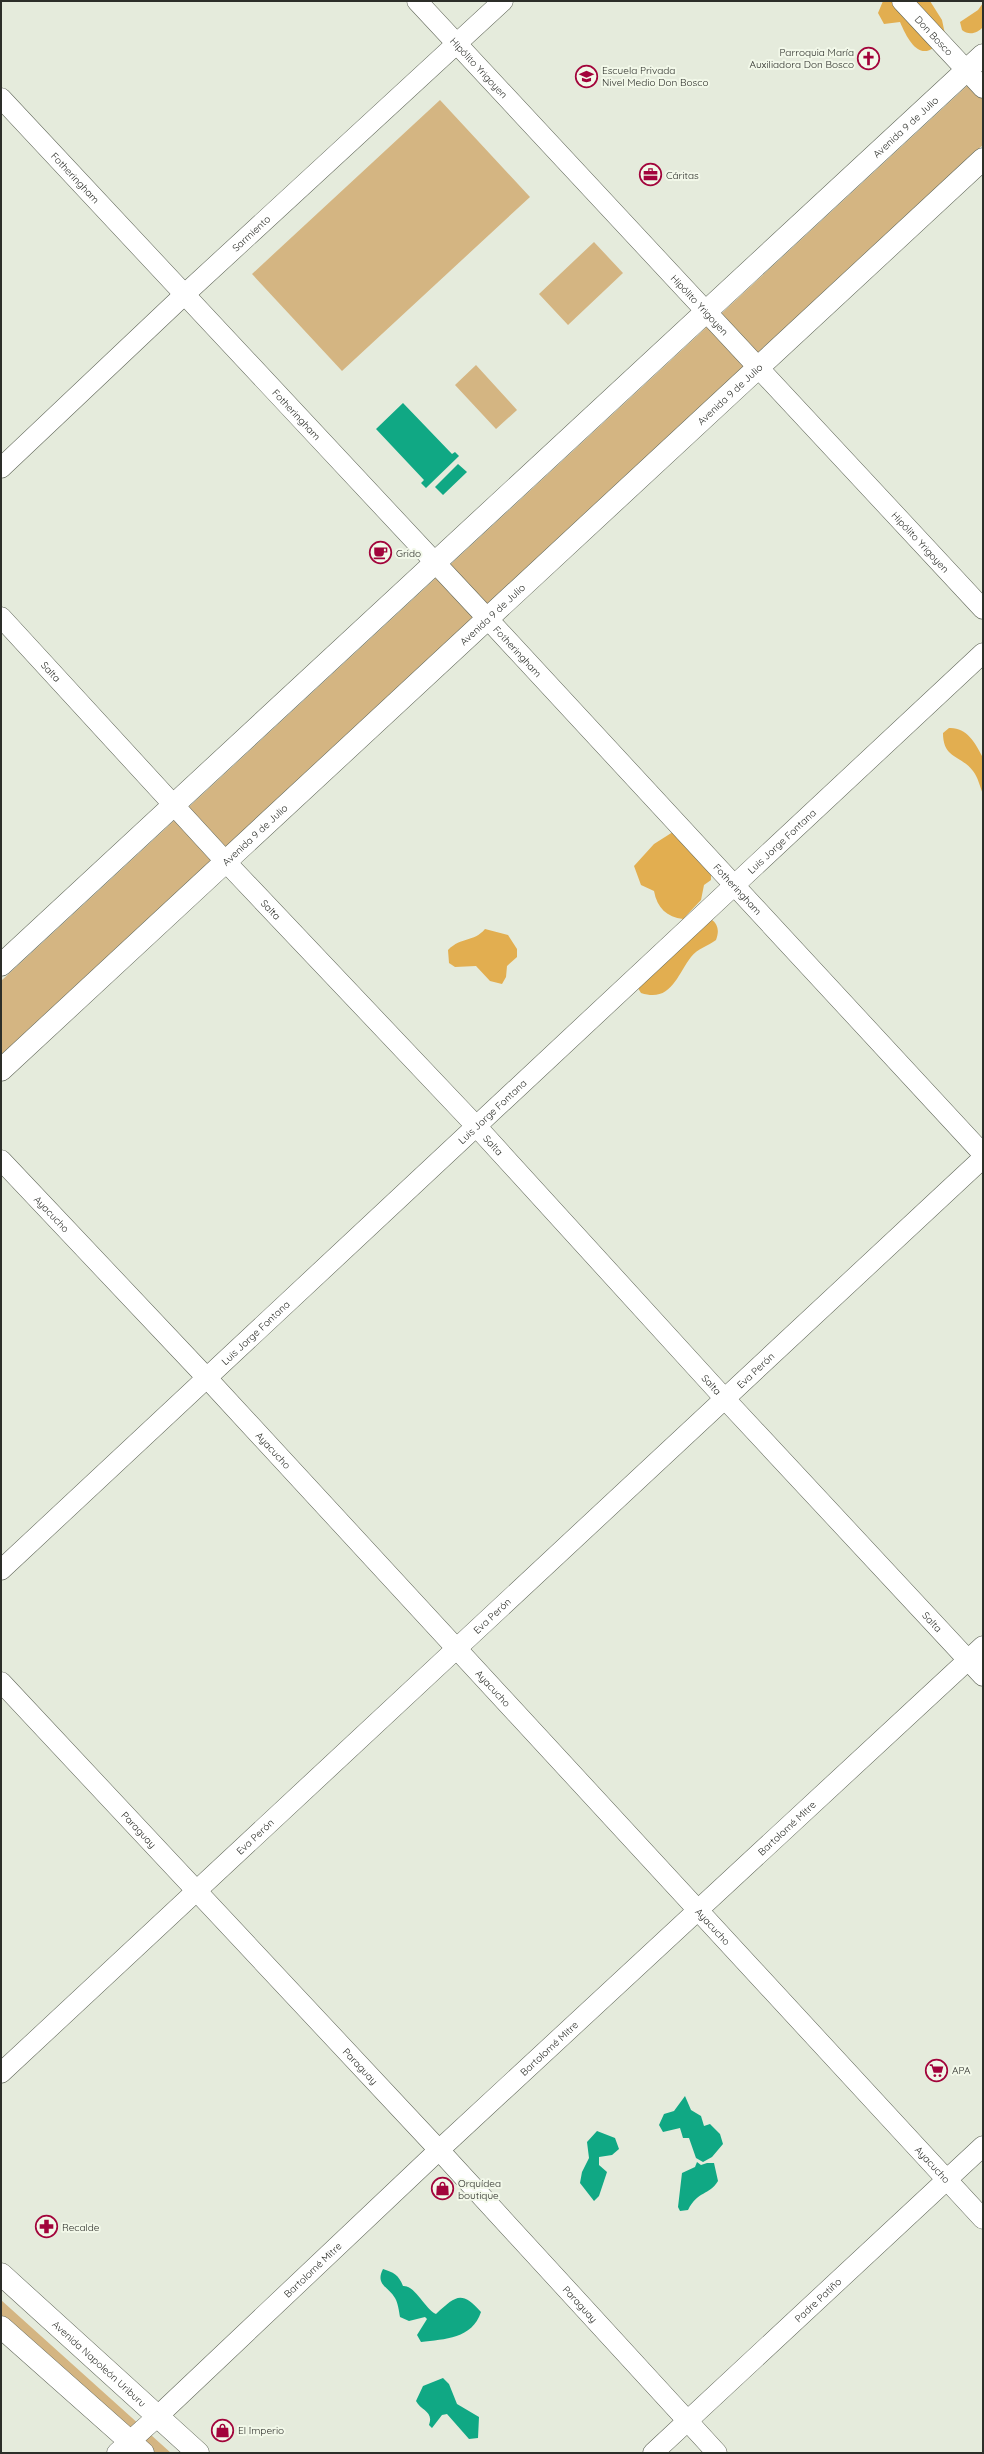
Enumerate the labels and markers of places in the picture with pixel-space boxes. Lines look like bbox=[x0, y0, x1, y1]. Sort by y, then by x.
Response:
church icon: Parroquia María Auxiliadora Don Bosco bbox=[856, 45, 882, 71]
place label: Parroquia María Auxiliadora Don Bosco bbox=[750, 46, 854, 71]
school or university icon: Escuela Privada Nivel Medio Don Bosco bbox=[574, 63, 600, 89]
place label: Escuela Privada Nivel Medio Don Bosco bbox=[602, 64, 709, 89]
office icon: Cáritas bbox=[638, 162, 664, 188]
place label: Cáritas bbox=[666, 169, 699, 182]
cafe icon: Grido bbox=[368, 540, 394, 566]
place label: Grido bbox=[396, 547, 421, 560]
supermarket icon: APA bbox=[923, 2057, 949, 2083]
place label: APA bbox=[952, 2064, 971, 2077]
shop icon: Orquídea boutique bbox=[430, 2176, 456, 2202]
place label: Orquídea boutique bbox=[458, 2177, 501, 2202]
pharmacy icon: Recalde bbox=[33, 2214, 59, 2240]
place label: Recalde bbox=[62, 2221, 100, 2234]
shop icon: El Imperio bbox=[210, 2417, 236, 2443]
place label: El Imperio bbox=[238, 2424, 284, 2437]

